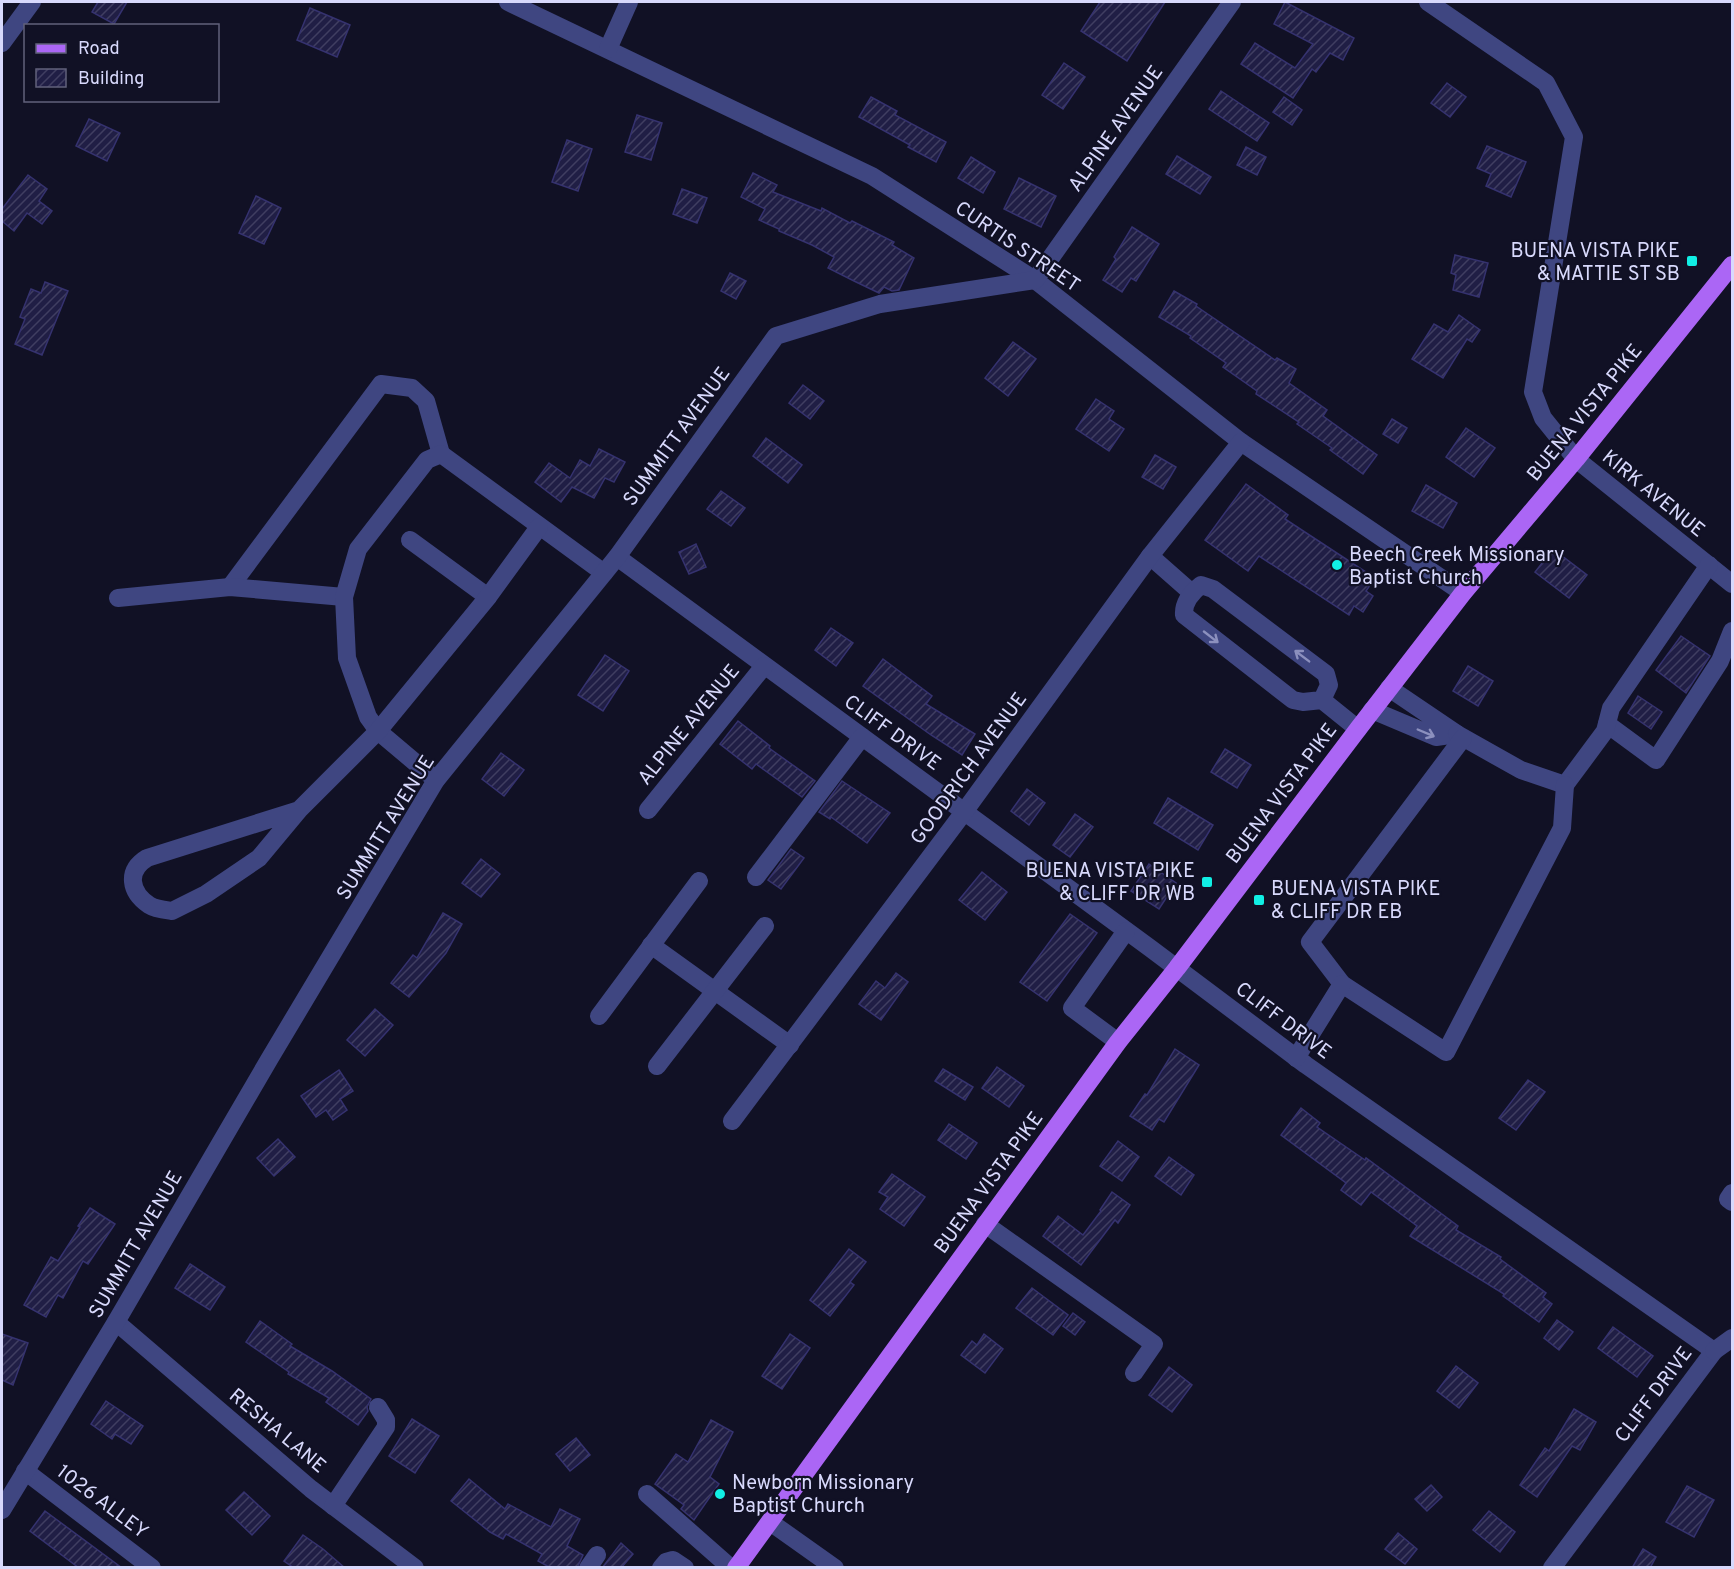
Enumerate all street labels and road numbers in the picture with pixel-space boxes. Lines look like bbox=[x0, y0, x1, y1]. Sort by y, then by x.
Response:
street label: ALPINE AVENUE bbox=[1063, 61, 1170, 198]
street label: CURTIS STREET bbox=[949, 196, 1084, 299]
street label: BUENA VISTA PIKE bbox=[1522, 339, 1649, 487]
street label: SUMMITT AVENUE bbox=[618, 362, 737, 512]
street label: KIRK AVENUE bbox=[1596, 445, 1710, 544]
street label: ALPINE AVENUE bbox=[633, 659, 746, 791]
street label: GOODRICH AVENUE bbox=[906, 688, 1034, 851]
street label: CLIFF DRIVE bbox=[838, 690, 945, 778]
street label: BUENA VISTA PIKE bbox=[1221, 719, 1344, 870]
street label: SUMMITT AVENUE bbox=[332, 751, 442, 905]
street label: CLIFF DRIVE bbox=[1230, 977, 1336, 1066]
street label: BUENA VISTA PIKE bbox=[929, 1107, 1050, 1259]
street label: SUMMITT AVENUE bbox=[84, 1167, 190, 1323]
street label: CLIFF DRIVE bbox=[1610, 1342, 1699, 1448]
street label: RESHA LANE bbox=[223, 1383, 331, 1480]
street label: 1026 ALLEY bbox=[51, 1460, 153, 1546]

